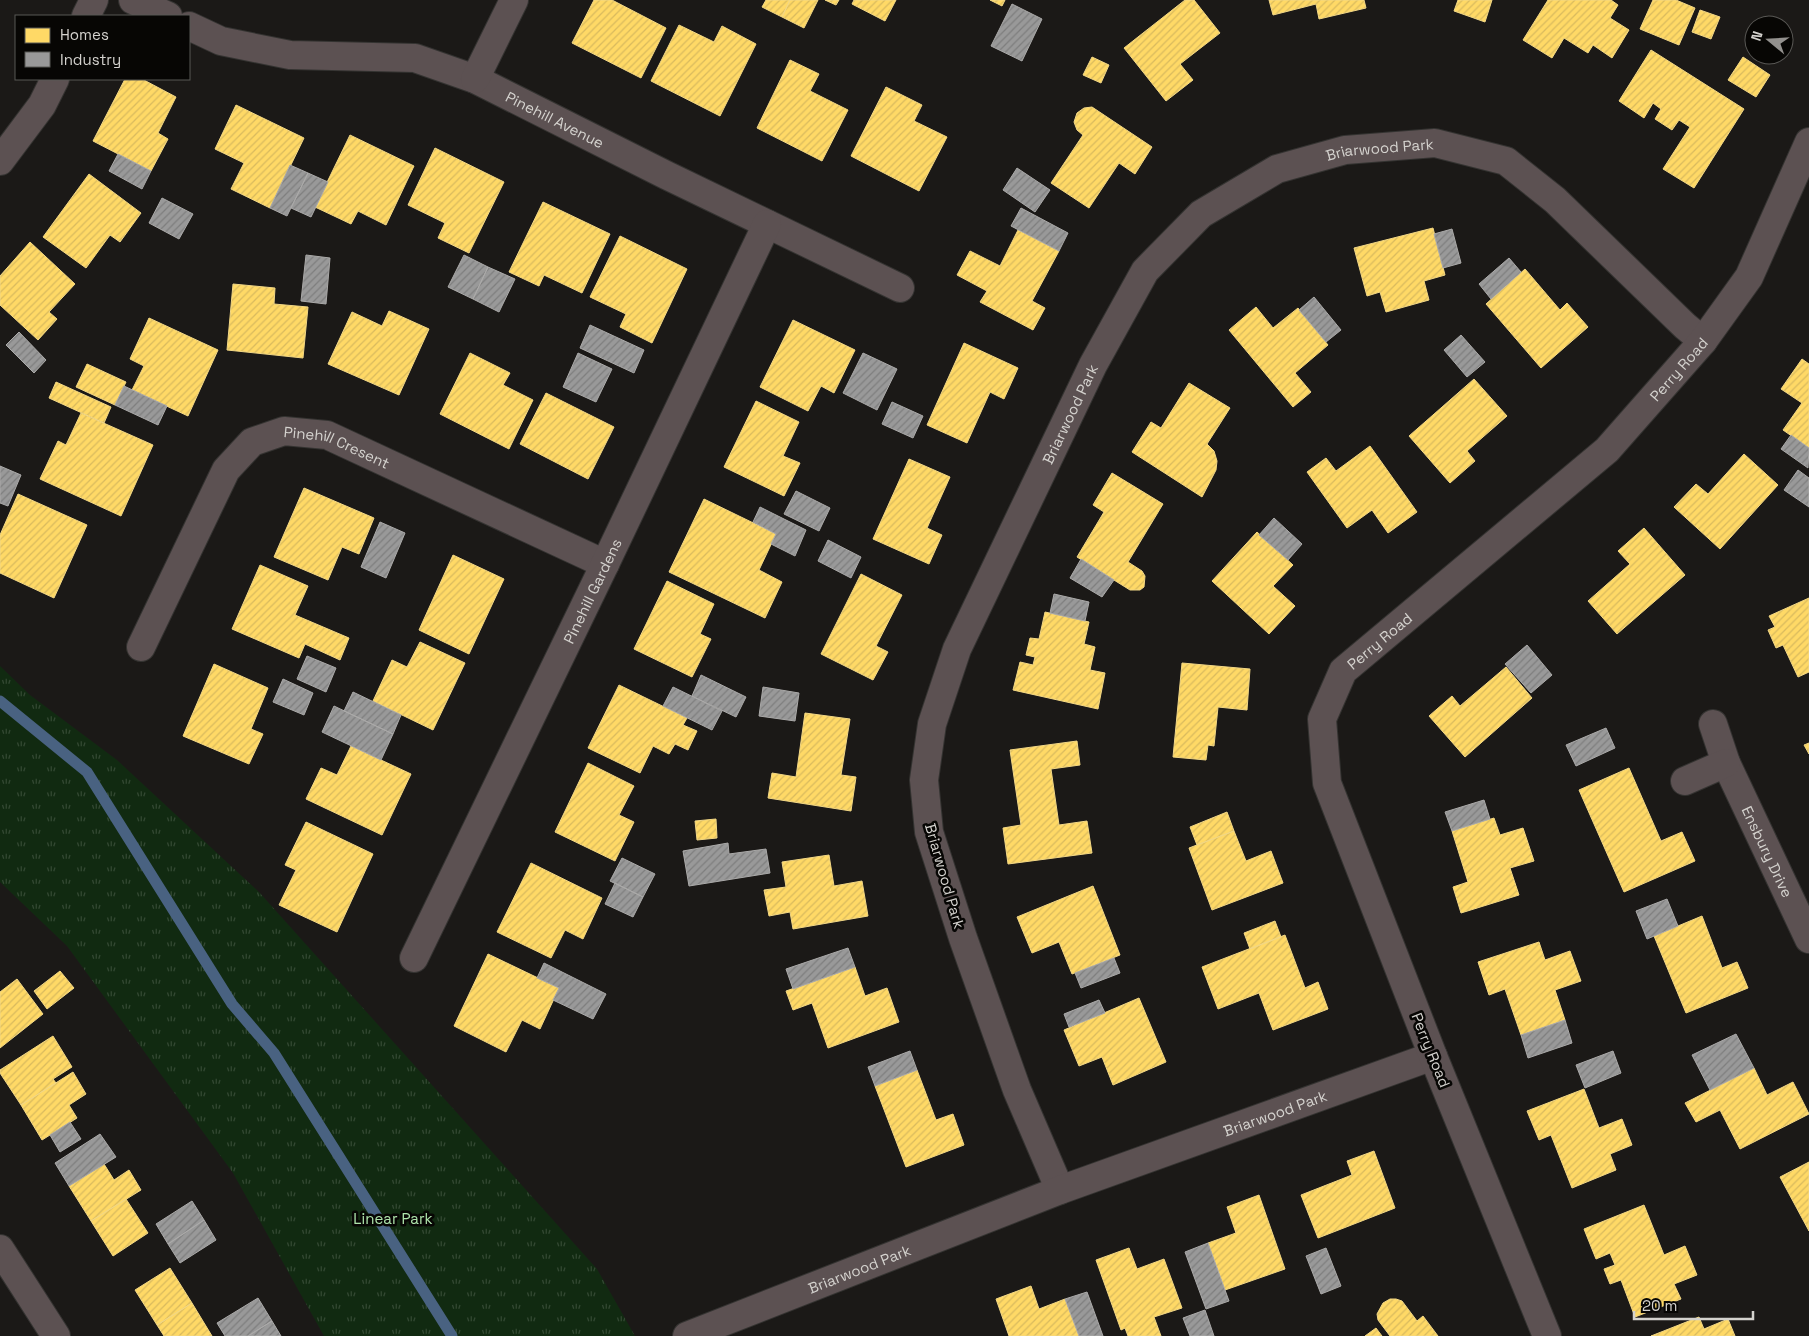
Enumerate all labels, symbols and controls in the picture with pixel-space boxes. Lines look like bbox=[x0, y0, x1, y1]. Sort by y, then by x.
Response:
legend bbox=[15, 15, 190, 80]
north arrow bbox=[1744, 15, 1794, 65]
text: Homes bbox=[60, 25, 109, 44]
text: N bbox=[1747, 29, 1767, 43]
text: Industry bbox=[60, 50, 121, 69]
street label: Pinehill Avenue bbox=[503, 87, 608, 152]
street label: Briarwood Park bbox=[1323, 134, 1434, 164]
street label: Perry Road bbox=[1645, 333, 1712, 405]
street label: Briarwood Park bbox=[1038, 361, 1102, 467]
street label: Pinehill Cresent bbox=[283, 422, 393, 472]
street label: Pinehill Gardens bbox=[558, 535, 625, 647]
street label: Perry Road bbox=[1343, 608, 1416, 673]
street label: Ensbury Drive bbox=[1738, 803, 1798, 901]
street label: Briarwood Park bbox=[921, 821, 969, 931]
street label: Perry Road bbox=[1407, 1010, 1455, 1090]
street label: Briarwood Park bbox=[1221, 1085, 1329, 1140]
park label: Linear Park bbox=[353, 1209, 433, 1228]
street label: Briarwood Park bbox=[805, 1240, 913, 1297]
scale bar bbox=[1634, 1288, 1753, 1320]
text: 20 m bbox=[1642, 1296, 1677, 1315]

